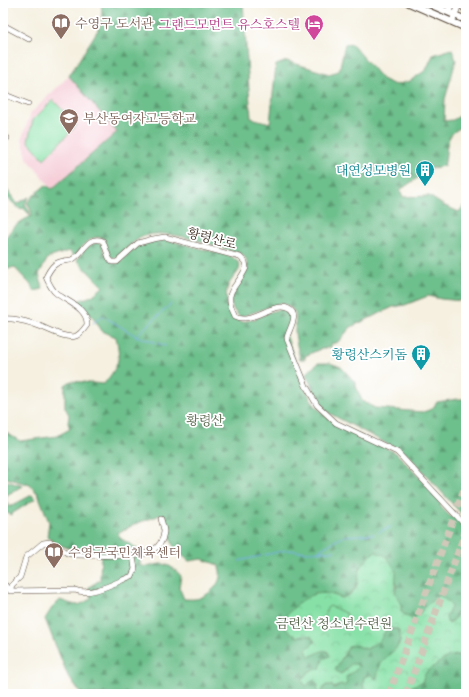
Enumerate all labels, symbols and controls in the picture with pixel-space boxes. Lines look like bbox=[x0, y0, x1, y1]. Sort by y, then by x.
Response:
library icon: 수영구 도서관 bbox=[50, 12, 72, 40]
hotel icon: 그랜드모먼트 유스호스텔 bbox=[303, 13, 325, 41]
place label: 수영구 도서관 bbox=[75, 15, 154, 31]
place label: 그랜드모먼트 유스호스텔 bbox=[158, 16, 300, 32]
school or university icon: 부산동여자고등학교 bbox=[58, 107, 80, 135]
place label: 부산동여자고등학교 bbox=[83, 110, 196, 126]
building icon: 대연성모병원 bbox=[414, 159, 436, 187]
place label: 대연성모병원 bbox=[336, 162, 411, 178]
street label: 황령산로 bbox=[186, 224, 239, 252]
building icon: 황령산스키돔 bbox=[410, 343, 432, 371]
place label: 황령산스키돔 bbox=[332, 346, 407, 362]
park label: 황령산 bbox=[186, 412, 224, 428]
library icon: 수영구국민체육센터 bbox=[43, 541, 65, 569]
place label: 수영구국민체육센터 bbox=[68, 544, 181, 560]
park label: 금련산 청소년수련원 bbox=[276, 615, 392, 631]

